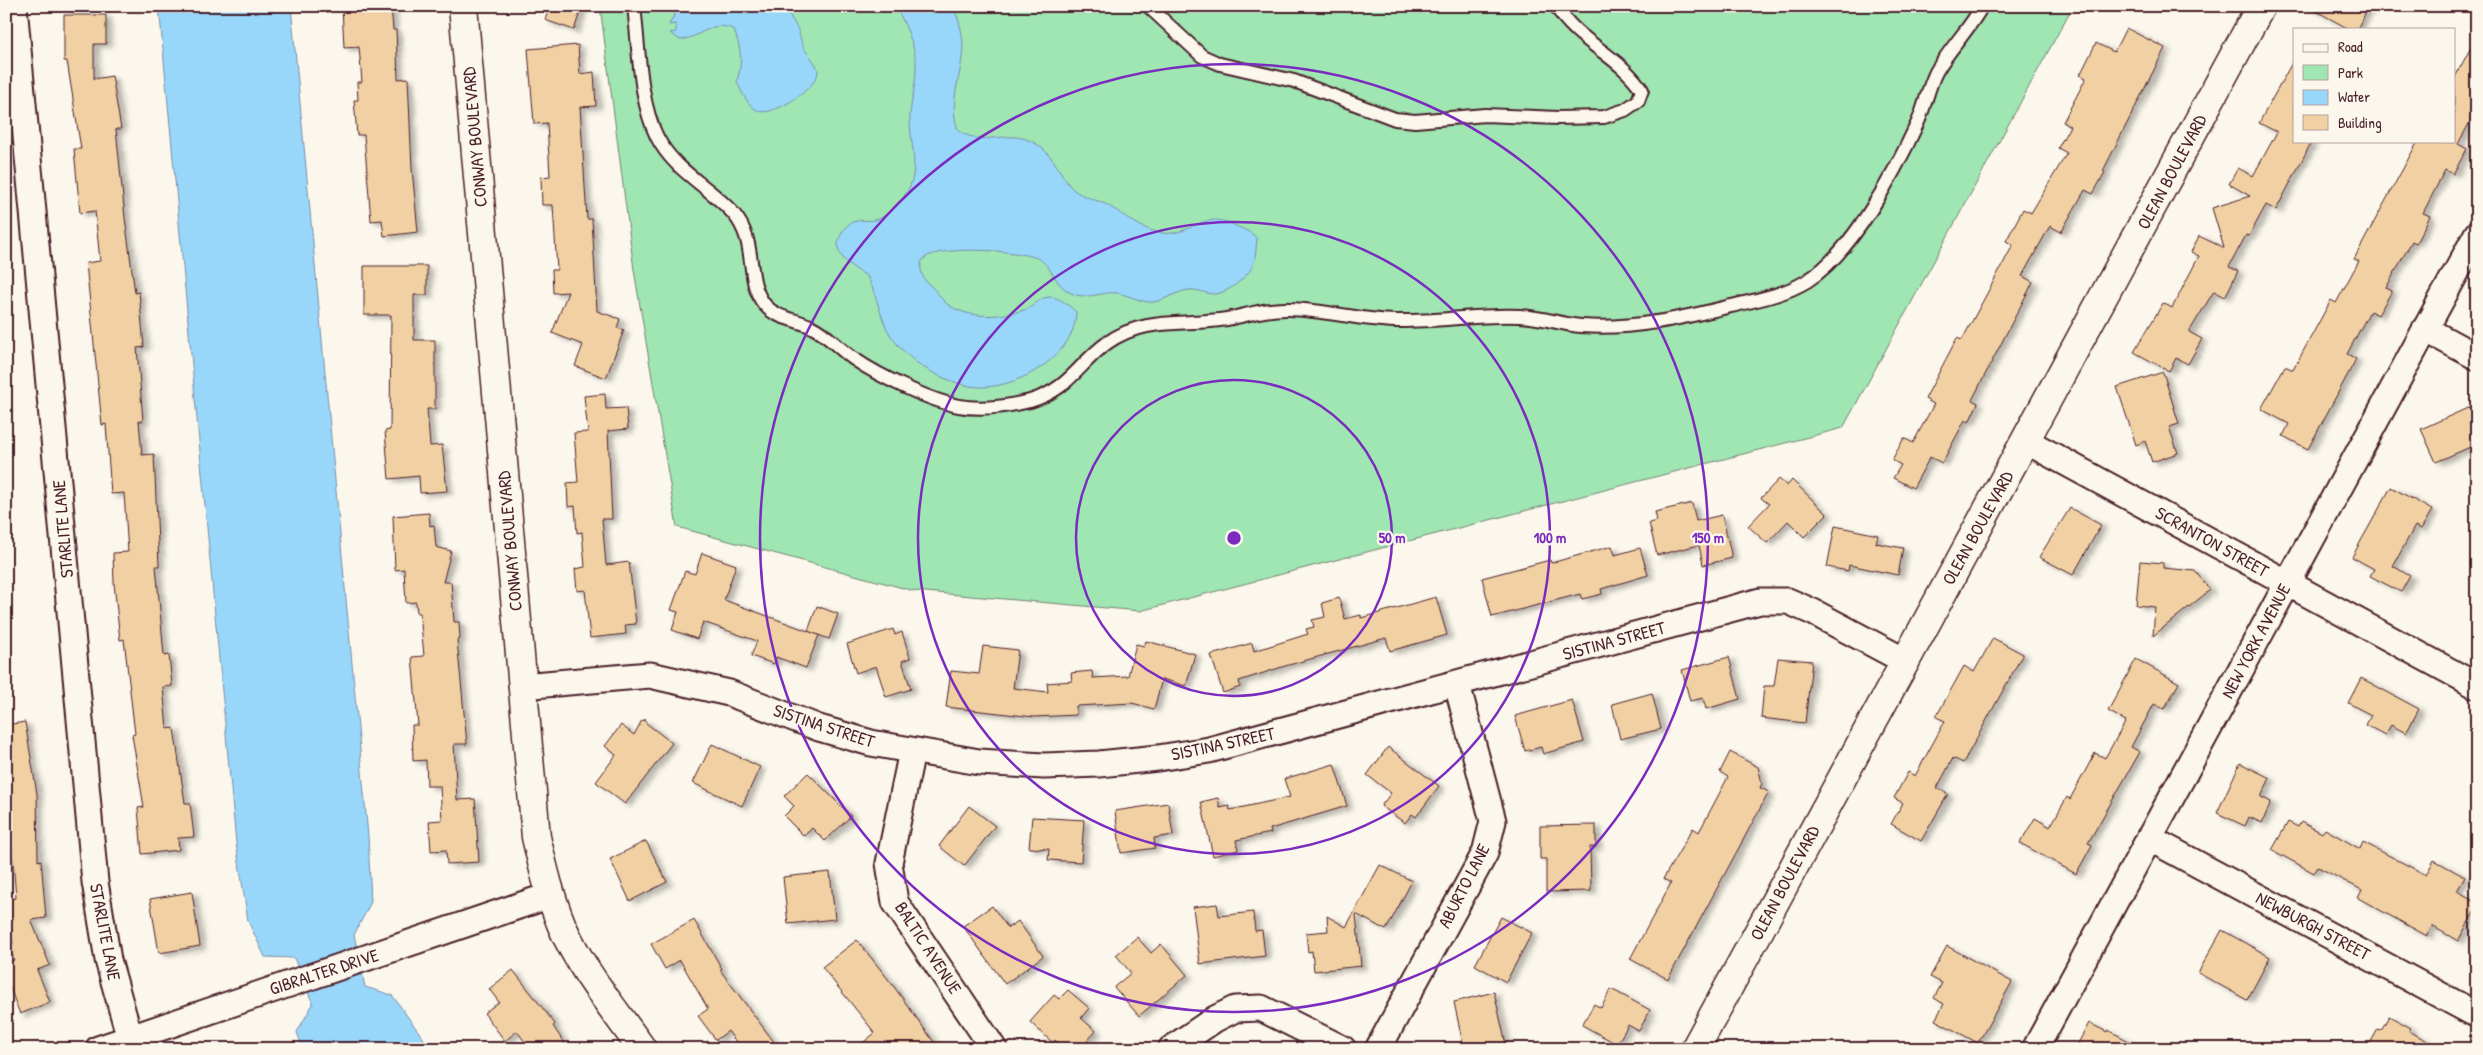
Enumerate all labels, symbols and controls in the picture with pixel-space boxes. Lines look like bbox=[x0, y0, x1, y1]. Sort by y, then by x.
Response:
legend bbox=[2293, 28, 2456, 142]
text: Road bbox=[2338, 36, 2363, 57]
text: Park bbox=[2338, 62, 2363, 83]
street label: CONWAY BOULEVARD bbox=[456, 65, 493, 208]
text: Water bbox=[2338, 86, 2370, 107]
street label: OLEAN BOULEVARD bbox=[2131, 110, 2212, 233]
text: Building bbox=[2338, 112, 2382, 133]
street label: OLEAN BOULEVARD bbox=[1936, 466, 2019, 589]
street label: CONWAY BOULEVARD bbox=[491, 469, 528, 612]
street label: STARLITE LANE bbox=[46, 479, 79, 579]
street label: SCRANTON STREET bbox=[2151, 500, 2274, 583]
text: 50 m bbox=[1379, 527, 1405, 548]
text: 100 m bbox=[1534, 527, 1566, 548]
text: 150 m bbox=[1692, 527, 1724, 548]
centre of rings bbox=[1225, 529, 1243, 547]
street label: NEW YORK AVENUE bbox=[2215, 579, 2296, 703]
street label: SISTINA STREET bbox=[1560, 615, 1668, 666]
street label: SISTINA STREET bbox=[770, 697, 879, 754]
street label: SISTINA STREET bbox=[1169, 720, 1277, 767]
street label: OLEAN BOULEVARD bbox=[1744, 821, 1825, 944]
street label: ABURTO LANE bbox=[1432, 839, 1495, 932]
street label: STARLITE LANE bbox=[84, 881, 127, 982]
street label: NEWBURGH STREET bbox=[2252, 885, 2375, 966]
street label: BALTIC AVENUE bbox=[889, 897, 968, 999]
street label: GIBRALTER DRIVE bbox=[266, 942, 382, 1001]

